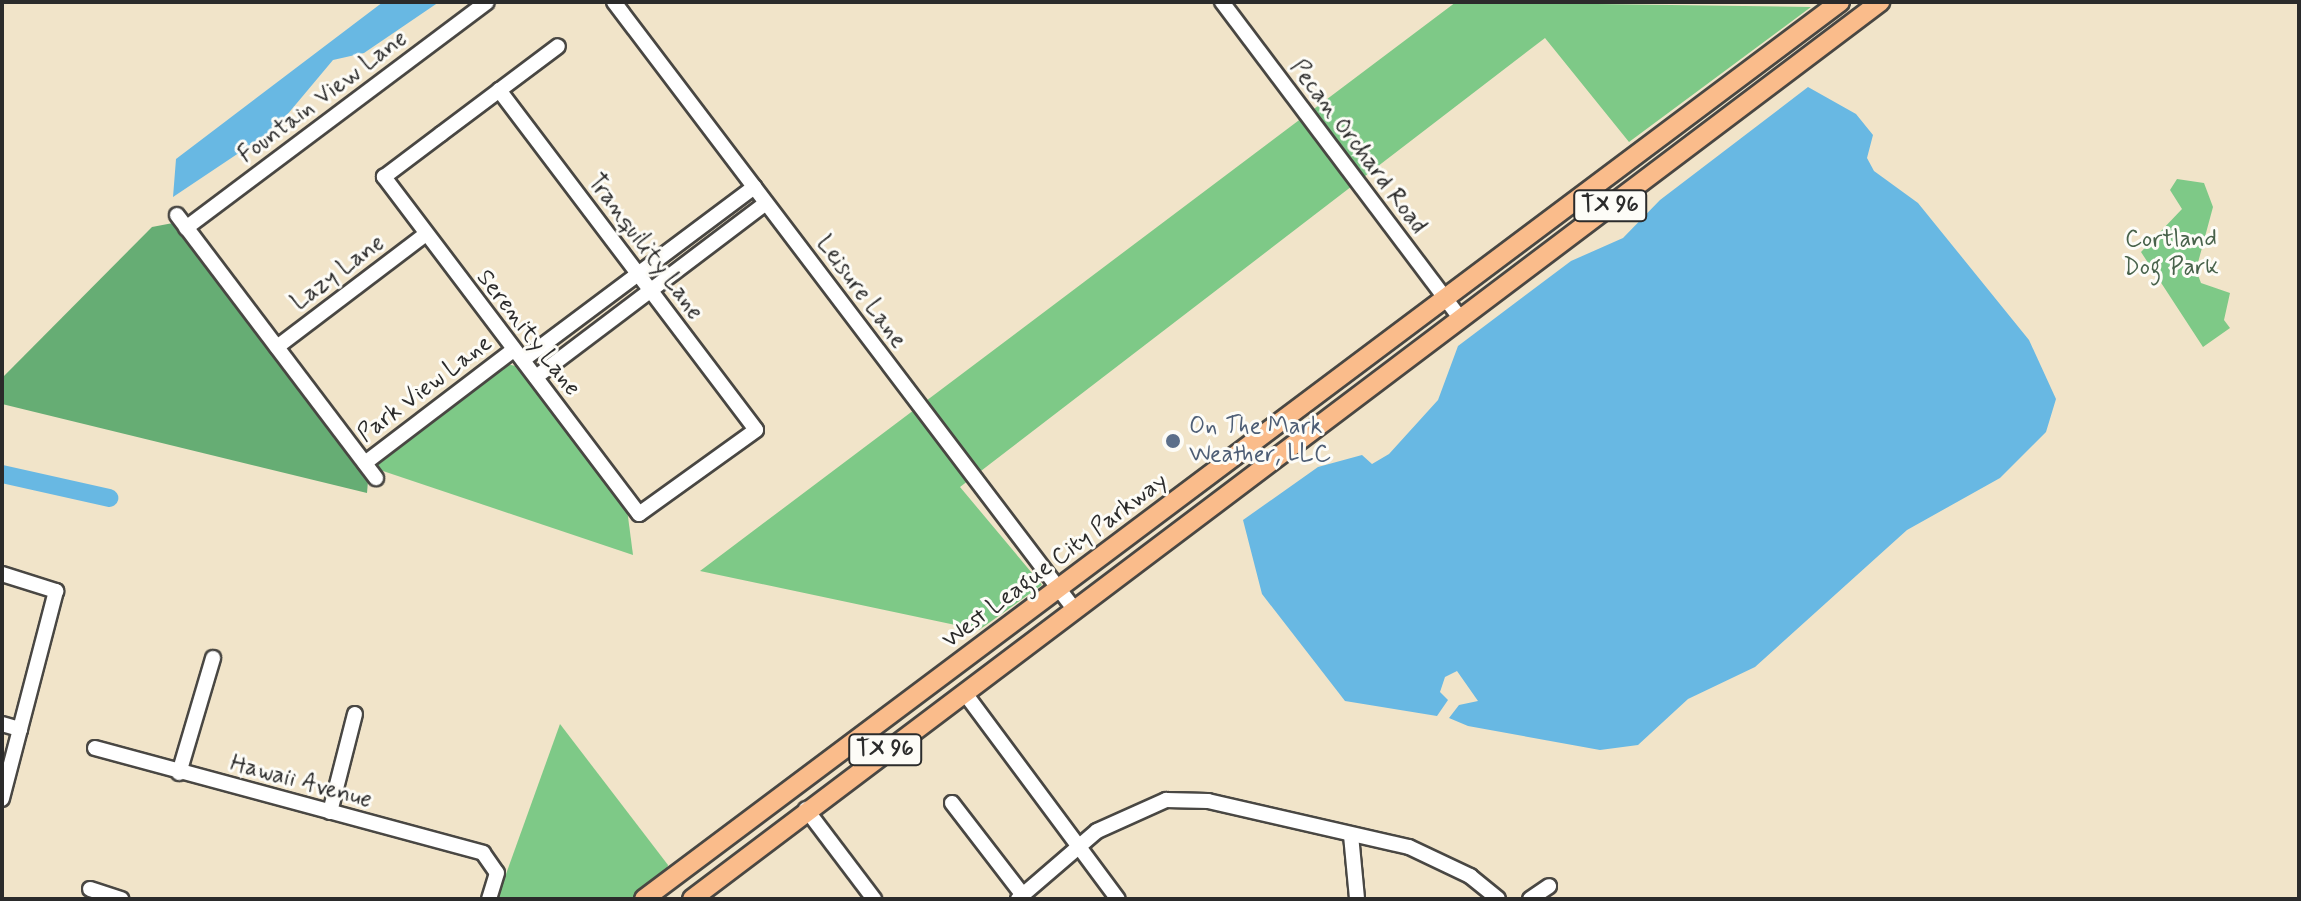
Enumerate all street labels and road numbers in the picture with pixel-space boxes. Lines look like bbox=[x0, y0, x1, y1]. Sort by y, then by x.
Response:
street label: Fountain View Lane bbox=[235, 25, 411, 169]
street label: Pecan Orchard Road bbox=[1283, 54, 1433, 240]
street label: Tranquility Lane bbox=[580, 168, 710, 326]
road number: TX 96 bbox=[1572, 188, 1648, 224]
street label: Lazy Lane bbox=[286, 229, 390, 317]
street label: Leisure Lane bbox=[810, 231, 912, 353]
street label: Serenity Lane bbox=[469, 263, 587, 403]
street label: Park View Lane bbox=[353, 329, 497, 449]
street label: West League City Parkway bbox=[937, 467, 1173, 655]
road number: TX 96 bbox=[847, 732, 923, 768]
street label: Hawaii Avenue bbox=[226, 749, 376, 815]

